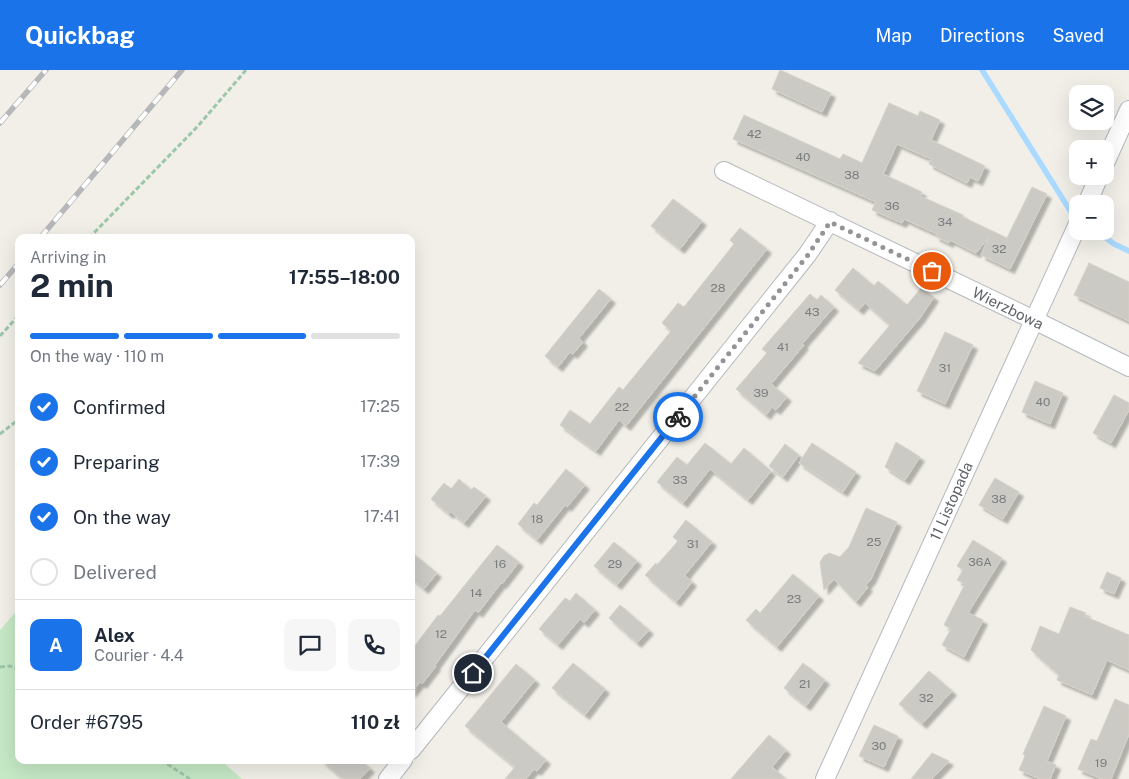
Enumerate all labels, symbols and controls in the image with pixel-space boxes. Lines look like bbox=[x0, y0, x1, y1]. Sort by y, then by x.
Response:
text: Quickbag bbox=[25, 21, 135, 49]
text: Map bbox=[875, 25, 912, 46]
text: Directions bbox=[940, 25, 1025, 46]
text: Saved bbox=[1053, 25, 1104, 46]
map controls bbox=[1069, 85, 1114, 240]
button: layers bbox=[1069, 85, 1114, 130]
house number: 42 bbox=[747, 127, 761, 141]
button: + bbox=[1069, 140, 1114, 185]
house number: 40 bbox=[796, 150, 810, 164]
house number: 38 bbox=[844, 168, 860, 182]
button: − bbox=[1069, 195, 1114, 240]
house number: 36 bbox=[885, 199, 899, 213]
house number: 34 bbox=[937, 215, 953, 229]
house number: 32 bbox=[992, 242, 1006, 256]
text: Arriving in bbox=[30, 248, 106, 267]
pin bbox=[911, 250, 953, 292]
icon: bag bbox=[918, 257, 946, 285]
text: 17:55–18:00 bbox=[289, 266, 400, 288]
text: 2 min bbox=[30, 267, 114, 304]
house number: 28 bbox=[711, 281, 726, 295]
street label: Wierzbowa bbox=[970, 284, 1046, 332]
house number: 43 bbox=[804, 305, 820, 319]
house number: 41 bbox=[777, 340, 789, 354]
text: On the way · 110 m bbox=[30, 347, 164, 366]
house number: 31 bbox=[939, 361, 951, 375]
house number: 39 bbox=[754, 386, 768, 400]
courier bbox=[653, 392, 703, 442]
icon: check bbox=[30, 393, 58, 421]
house number: 40 bbox=[1036, 395, 1050, 409]
text: Confirmed bbox=[73, 396, 166, 418]
text: 17:25 bbox=[360, 397, 400, 416]
house number: 22 bbox=[615, 400, 629, 414]
icon: bike bbox=[664, 403, 692, 431]
icon: check bbox=[30, 448, 58, 476]
text: Preparing bbox=[73, 451, 160, 473]
text: 17:39 bbox=[360, 452, 400, 471]
street label: 11 Listopada bbox=[926, 459, 976, 543]
house number: 33 bbox=[672, 473, 688, 487]
house number: 38 bbox=[991, 492, 1007, 506]
icon: check bbox=[30, 503, 58, 531]
text: On the way bbox=[73, 506, 171, 528]
text: 17:41 bbox=[364, 507, 400, 526]
house number: 18 bbox=[531, 512, 544, 526]
house number: 25 bbox=[867, 535, 882, 549]
house number: 31 bbox=[687, 537, 699, 551]
house number: 36A bbox=[968, 555, 992, 569]
house number: 16 bbox=[494, 557, 506, 571]
house number: 29 bbox=[608, 557, 622, 571]
text: Delivered bbox=[73, 561, 157, 583]
house number: 14 bbox=[470, 586, 483, 600]
house number: 23 bbox=[787, 592, 801, 606]
button: chat bbox=[284, 619, 336, 671]
button: phone bbox=[348, 619, 400, 671]
text: Alex bbox=[94, 624, 135, 646]
house number: 12 bbox=[435, 627, 447, 641]
text: A bbox=[49, 634, 63, 656]
text: Courier · 4.4 bbox=[94, 646, 184, 665]
pin bbox=[452, 652, 494, 694]
icon: home bbox=[459, 659, 487, 687]
house number: 21 bbox=[799, 677, 811, 691]
house number: 32 bbox=[919, 691, 933, 705]
text: Order #6795 bbox=[30, 711, 143, 733]
text: 110 zł bbox=[351, 711, 400, 733]
house number: 30 bbox=[872, 739, 886, 753]
house number: 19 bbox=[1095, 756, 1107, 770]

